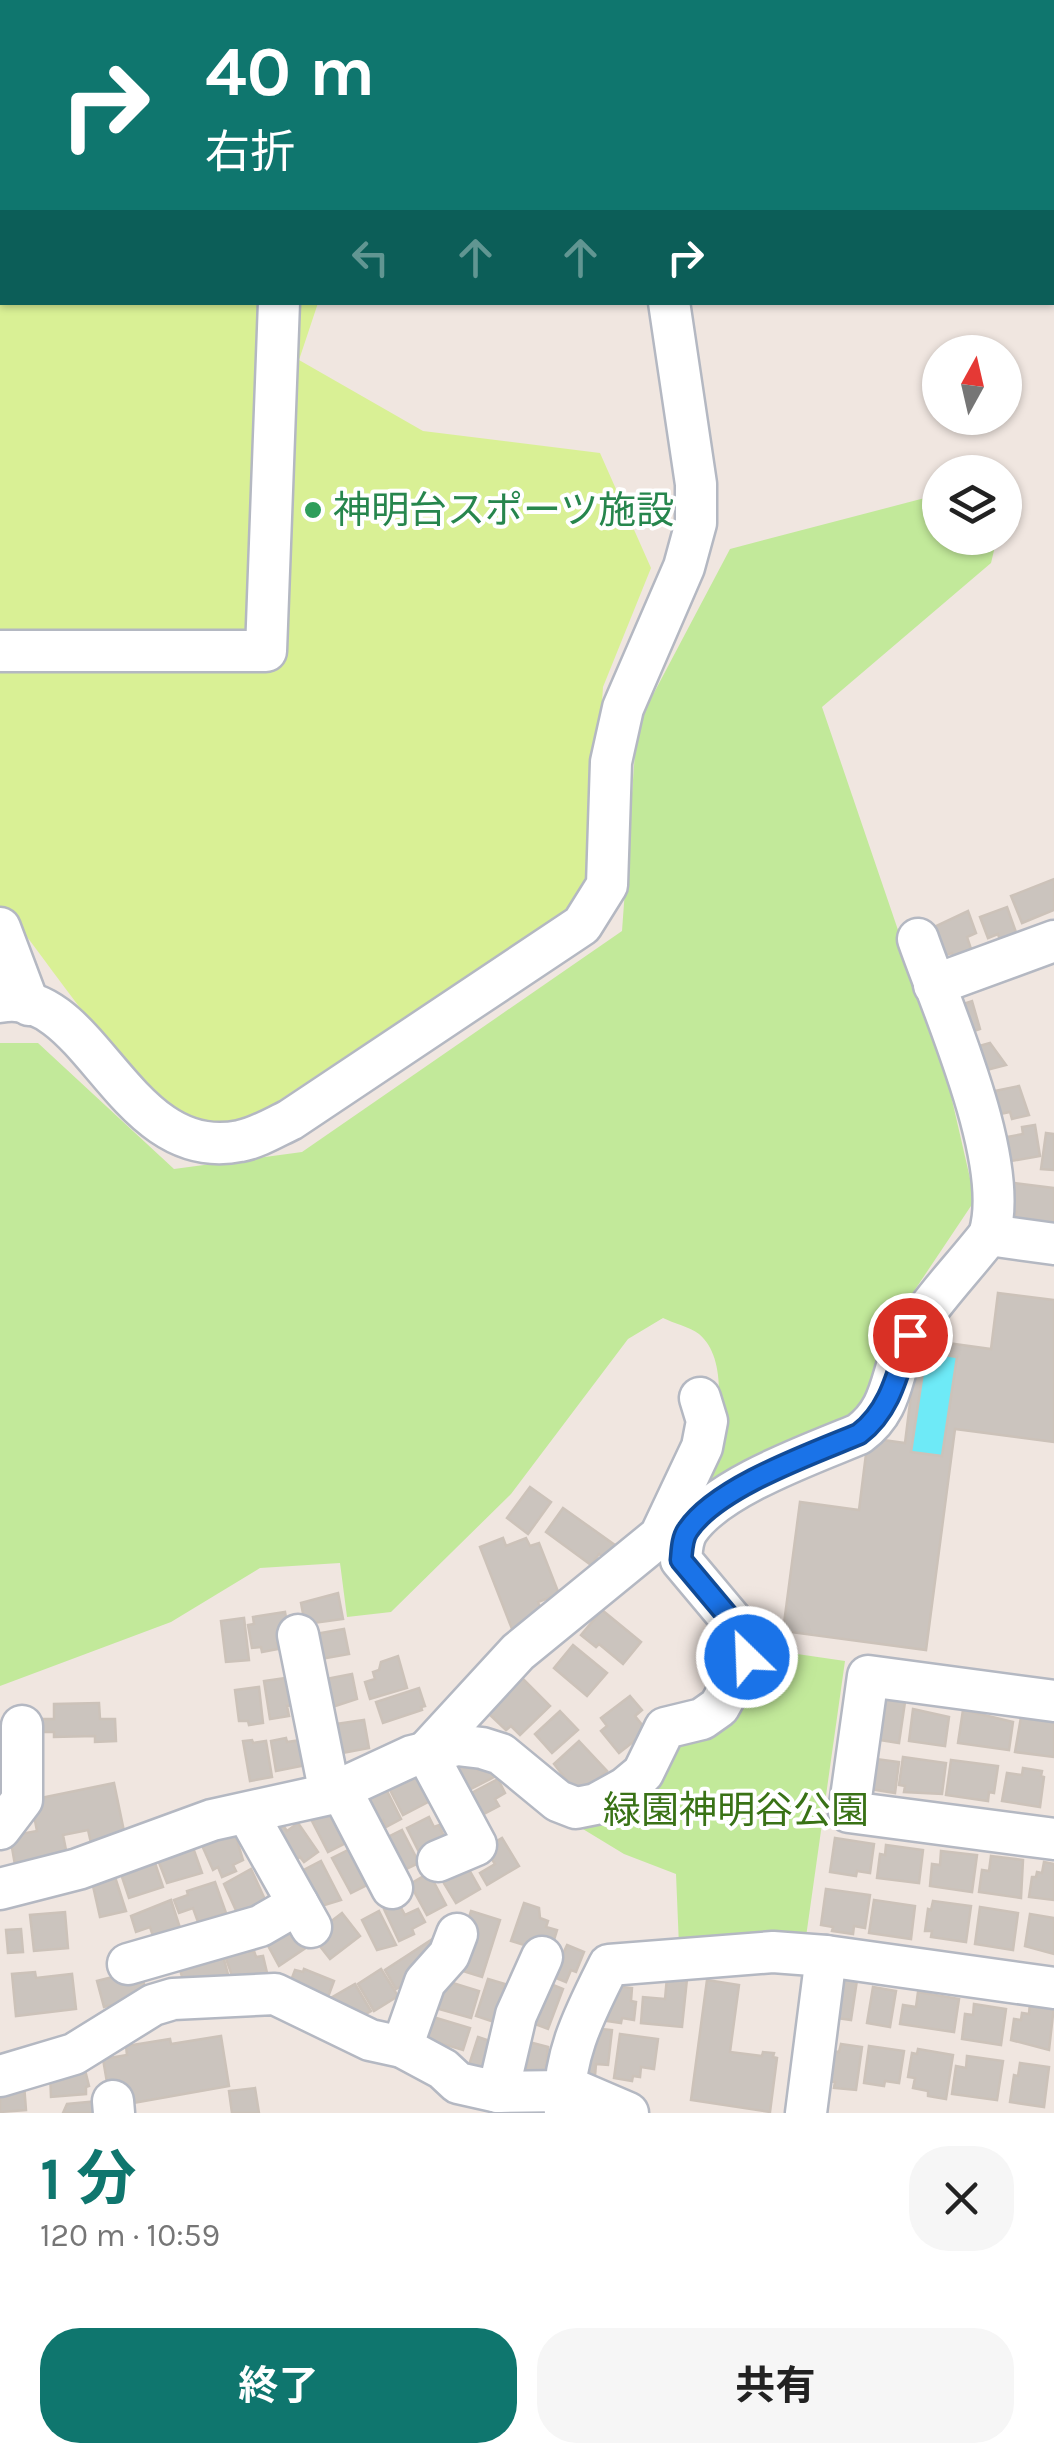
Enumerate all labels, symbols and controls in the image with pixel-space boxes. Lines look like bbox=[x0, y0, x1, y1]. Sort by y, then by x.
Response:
text: 40 m bbox=[205, 31, 375, 113]
icon: right bbox=[40, 40, 170, 170]
text: 右折 bbox=[205, 126, 295, 178]
icon: left bbox=[343, 230, 398, 285]
icon: ahead bbox=[448, 230, 503, 285]
icon: ahead bbox=[553, 230, 608, 285]
icon: right bbox=[658, 230, 713, 285]
north arrow bbox=[922, 335, 1022, 435]
map controls bbox=[922, 335, 1022, 555]
button: layers bbox=[922, 455, 1022, 555]
place label: 神明台スポーツ施設 bbox=[333, 488, 674, 533]
marker: 神明台スポーツ施設 bbox=[302, 499, 324, 521]
pin bbox=[868, 1293, 953, 1378]
icon: arrive bbox=[883, 1308, 938, 1363]
position arrow bbox=[695, 1605, 799, 1709]
park label: 緑園神明谷公園 bbox=[603, 1788, 869, 1833]
text: 1 分 bbox=[40, 2144, 137, 2214]
button: close bbox=[909, 2146, 1014, 2251]
text: 120 m · 10:59 bbox=[40, 2217, 220, 2254]
button: 終了 bbox=[40, 2328, 517, 2443]
button: 共有 bbox=[537, 2328, 1014, 2443]

